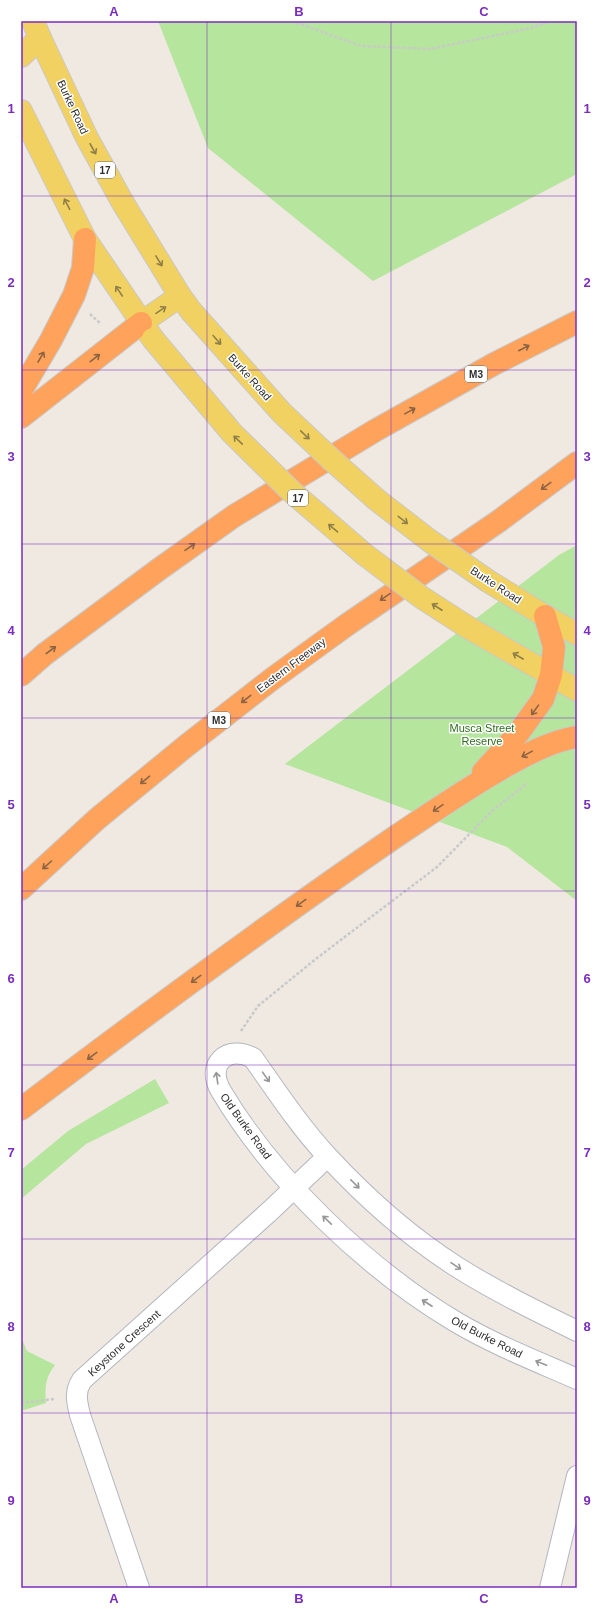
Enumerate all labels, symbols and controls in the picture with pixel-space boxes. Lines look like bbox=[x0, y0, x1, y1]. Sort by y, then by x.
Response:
text: A bbox=[109, 4, 119, 19]
text: B bbox=[294, 4, 304, 19]
text: C bbox=[479, 4, 489, 19]
street label: Burke Road bbox=[55, 78, 91, 136]
text: 1 bbox=[7, 101, 15, 116]
text: 1 bbox=[583, 101, 591, 116]
one-way arrow bbox=[90, 143, 98, 155]
road number: 17 bbox=[95, 162, 115, 178]
one-way arrow bbox=[63, 198, 70, 210]
one-way arrow bbox=[155, 255, 163, 266]
text: 2 bbox=[7, 275, 15, 290]
text: 2 bbox=[583, 275, 591, 290]
one-way arrow bbox=[115, 286, 123, 297]
one-way arrow bbox=[155, 306, 166, 314]
one-way arrow bbox=[212, 335, 222, 345]
one-way arrow bbox=[518, 344, 530, 352]
one-way arrow bbox=[37, 351, 45, 363]
street label: Burke Road bbox=[226, 351, 274, 403]
one-way arrow bbox=[90, 353, 101, 362]
road number: M3 bbox=[465, 366, 487, 382]
one-way arrow bbox=[404, 406, 416, 414]
one-way arrow bbox=[300, 430, 310, 440]
one-way arrow bbox=[233, 435, 243, 444]
text: 3 bbox=[7, 449, 15, 464]
text: 3 bbox=[583, 449, 591, 464]
one-way arrow bbox=[540, 482, 551, 490]
road number: 17 bbox=[288, 490, 308, 506]
one-way arrow bbox=[398, 516, 409, 525]
one-way arrow bbox=[328, 524, 339, 533]
one-way arrow bbox=[184, 543, 195, 551]
street label: Burke Road bbox=[468, 564, 524, 606]
one-way arrow bbox=[380, 593, 391, 601]
one-way arrow bbox=[431, 603, 442, 611]
text: 4 bbox=[7, 623, 15, 638]
text: 4 bbox=[583, 623, 591, 638]
street label: Eastern Freeway bbox=[254, 635, 328, 695]
one-way arrow bbox=[45, 646, 56, 654]
one-way arrow bbox=[512, 651, 524, 659]
one-way arrow bbox=[241, 695, 252, 703]
one-way arrow bbox=[531, 704, 539, 715]
road number: M3 bbox=[208, 712, 230, 728]
park label: Musca Street Reserve bbox=[450, 722, 514, 747]
one-way arrow bbox=[521, 751, 533, 759]
one-way arrow bbox=[139, 775, 150, 784]
text: 5 bbox=[7, 797, 15, 812]
text: 5 bbox=[583, 797, 591, 812]
one-way arrow bbox=[433, 804, 444, 812]
one-way arrow bbox=[42, 861, 52, 870]
one-way arrow bbox=[296, 898, 307, 907]
text: 6 bbox=[7, 971, 15, 986]
text: 6 bbox=[583, 971, 591, 986]
one-way arrow bbox=[191, 975, 202, 983]
one-way arrow bbox=[86, 1052, 97, 1060]
one-way arrow bbox=[213, 1071, 221, 1084]
one-way arrow bbox=[262, 1071, 270, 1082]
street label: Old Burke Road bbox=[218, 1091, 274, 1161]
text: 7 bbox=[7, 1145, 15, 1160]
text: 7 bbox=[583, 1145, 591, 1160]
one-way arrow bbox=[350, 1180, 360, 1189]
one-way arrow bbox=[322, 1215, 332, 1225]
one-way arrow bbox=[450, 1262, 461, 1270]
one-way arrow bbox=[421, 1298, 432, 1307]
street label: Keystone Crescent bbox=[85, 1307, 163, 1379]
street label: Old Burke Road bbox=[449, 1314, 525, 1360]
text: 8 bbox=[7, 1319, 15, 1334]
text: 8 bbox=[583, 1319, 591, 1334]
one-way arrow bbox=[536, 1359, 548, 1367]
text: 9 bbox=[7, 1493, 15, 1508]
text: 9 bbox=[583, 1493, 591, 1508]
text: A bbox=[109, 1591, 119, 1606]
text: B bbox=[294, 1591, 304, 1606]
text: C bbox=[479, 1591, 489, 1606]

